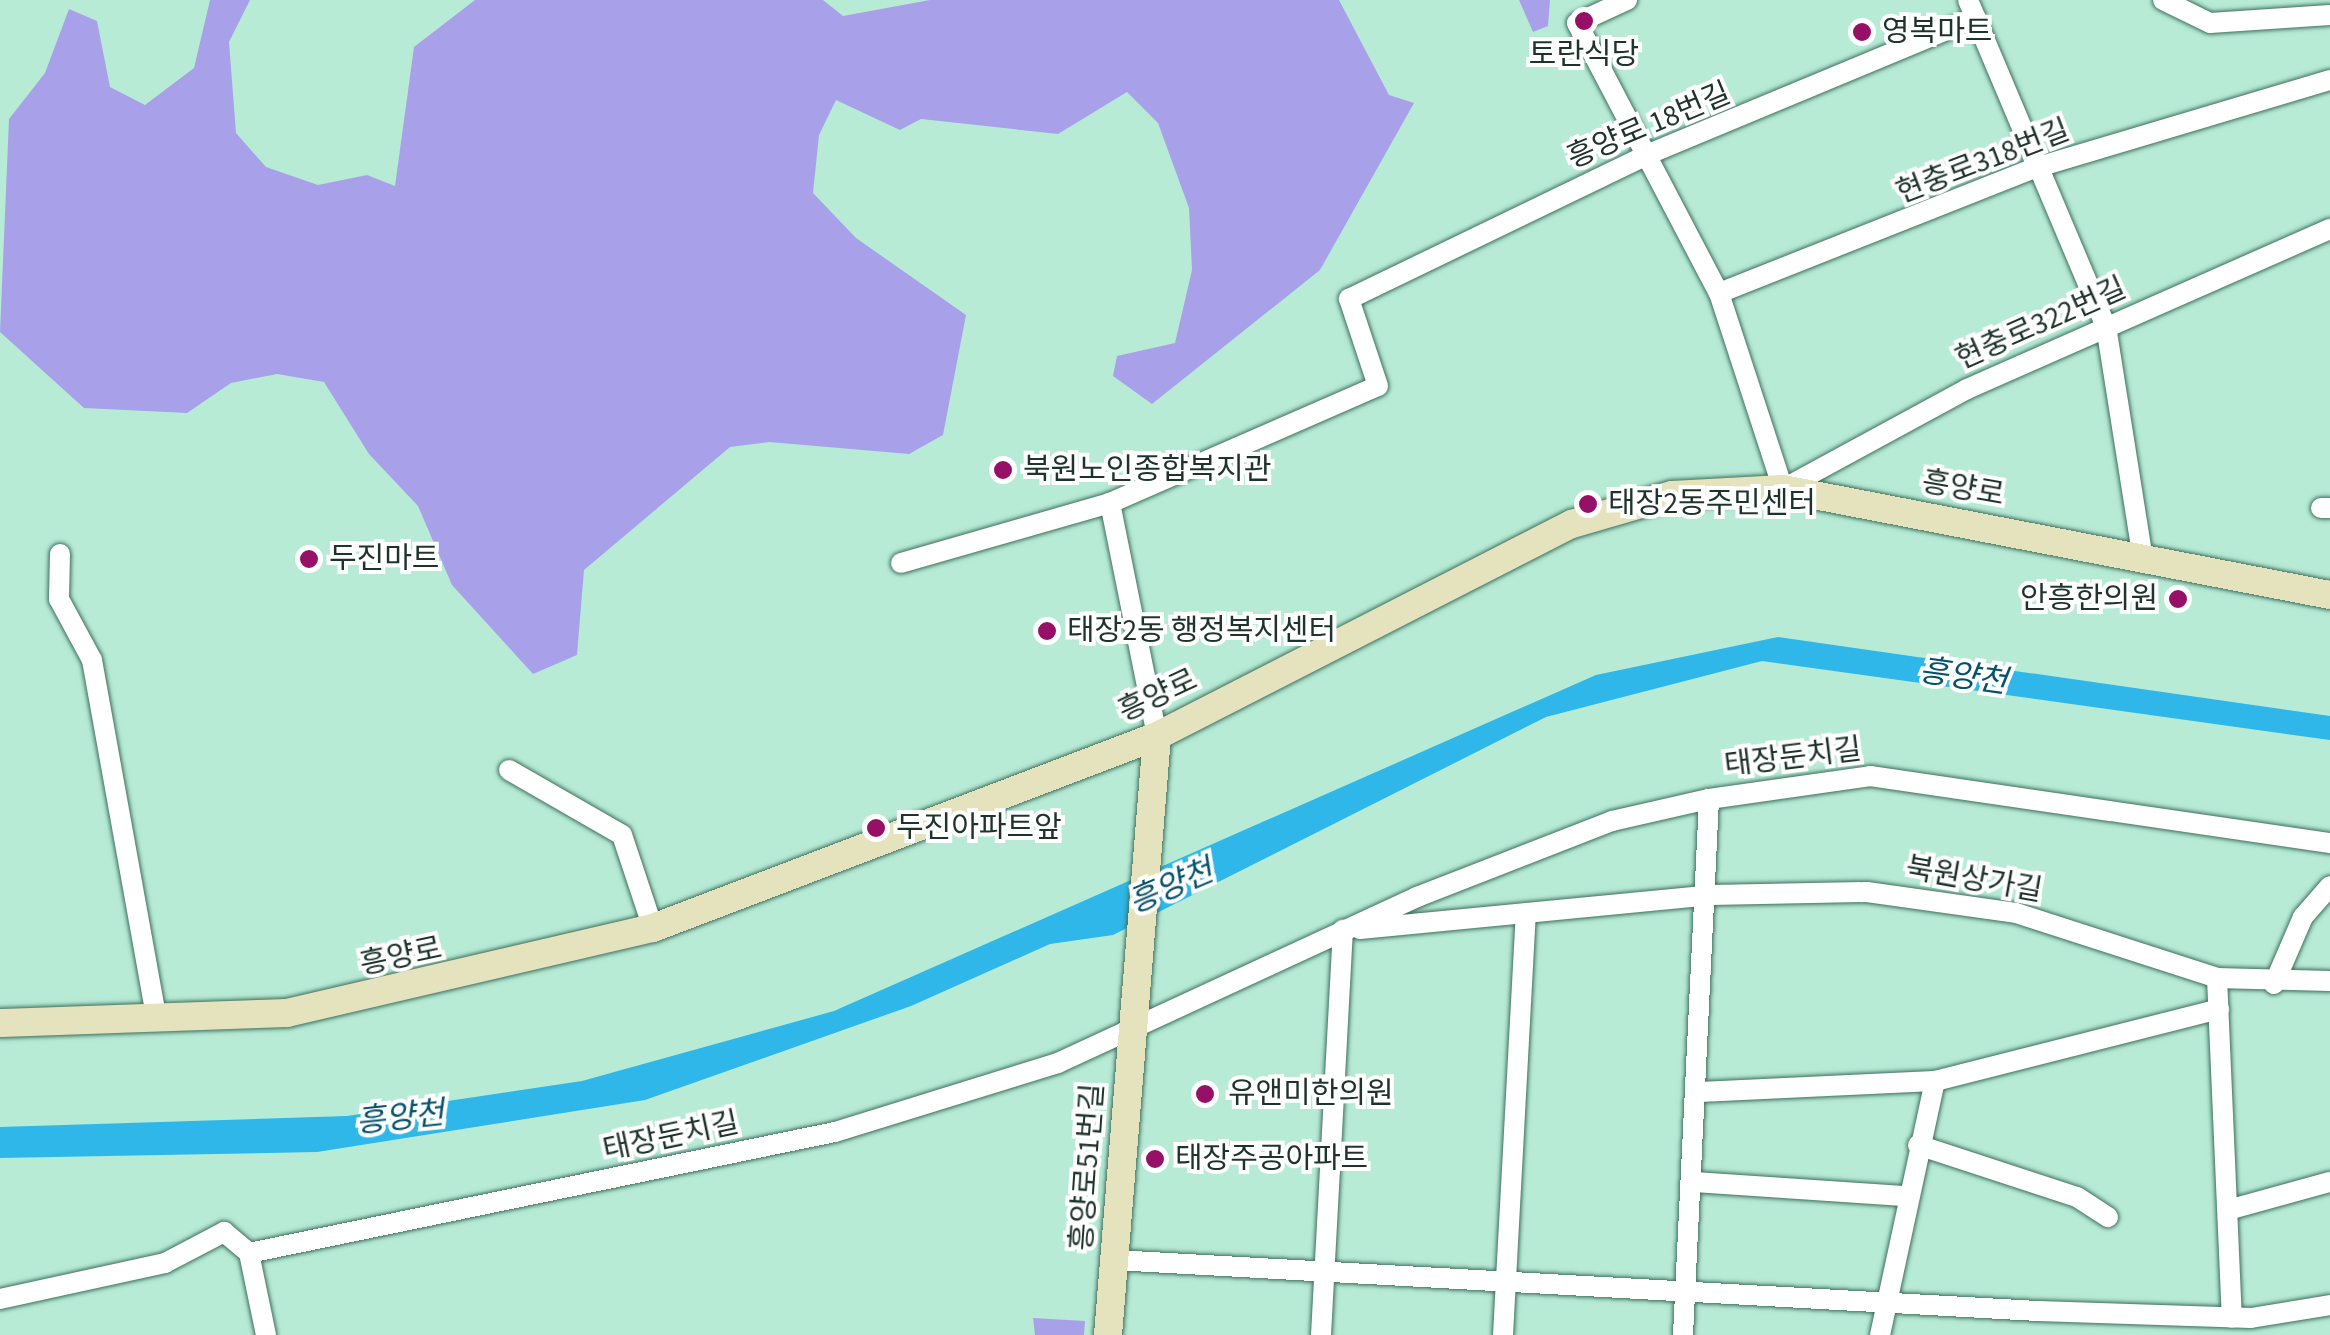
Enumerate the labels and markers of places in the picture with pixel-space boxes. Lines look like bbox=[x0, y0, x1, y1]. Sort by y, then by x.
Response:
marker: 토란식당 bbox=[1573, 10, 1595, 32]
place label: 영복마트 bbox=[1882, 14, 1992, 50]
marker: 영복마트 bbox=[1851, 21, 1873, 43]
place label: 토란식당 bbox=[1529, 37, 1639, 73]
place label: 북원노인종합복지관 bbox=[1023, 452, 1271, 488]
marker: 북원노인종합복지관 bbox=[992, 459, 1014, 481]
place label: 태장2동주민센터 bbox=[1608, 486, 1816, 522]
marker: 태장2동주민센터 bbox=[1577, 493, 1599, 515]
place label: 두진마트 bbox=[329, 541, 439, 577]
marker: 두진마트 bbox=[298, 548, 320, 570]
place label: 안흥한의원 bbox=[2020, 581, 2158, 617]
marker: 안흥한의원 bbox=[2167, 588, 2189, 610]
place label: 태장2동 행정복지센터 bbox=[1067, 613, 1336, 649]
marker: 태장2동 행정복지센터 bbox=[1036, 620, 1058, 642]
place label: 두진아파트앞 bbox=[896, 810, 1062, 846]
marker: 두진아파트앞 bbox=[865, 817, 887, 839]
place label: 유앤미한의원 bbox=[1228, 1076, 1394, 1112]
marker: 유앤미한의원 bbox=[1192, 1081, 1218, 1107]
place label: 태장주공아파트 bbox=[1175, 1141, 1368, 1177]
marker: 태장주공아파트 bbox=[1144, 1148, 1166, 1170]

